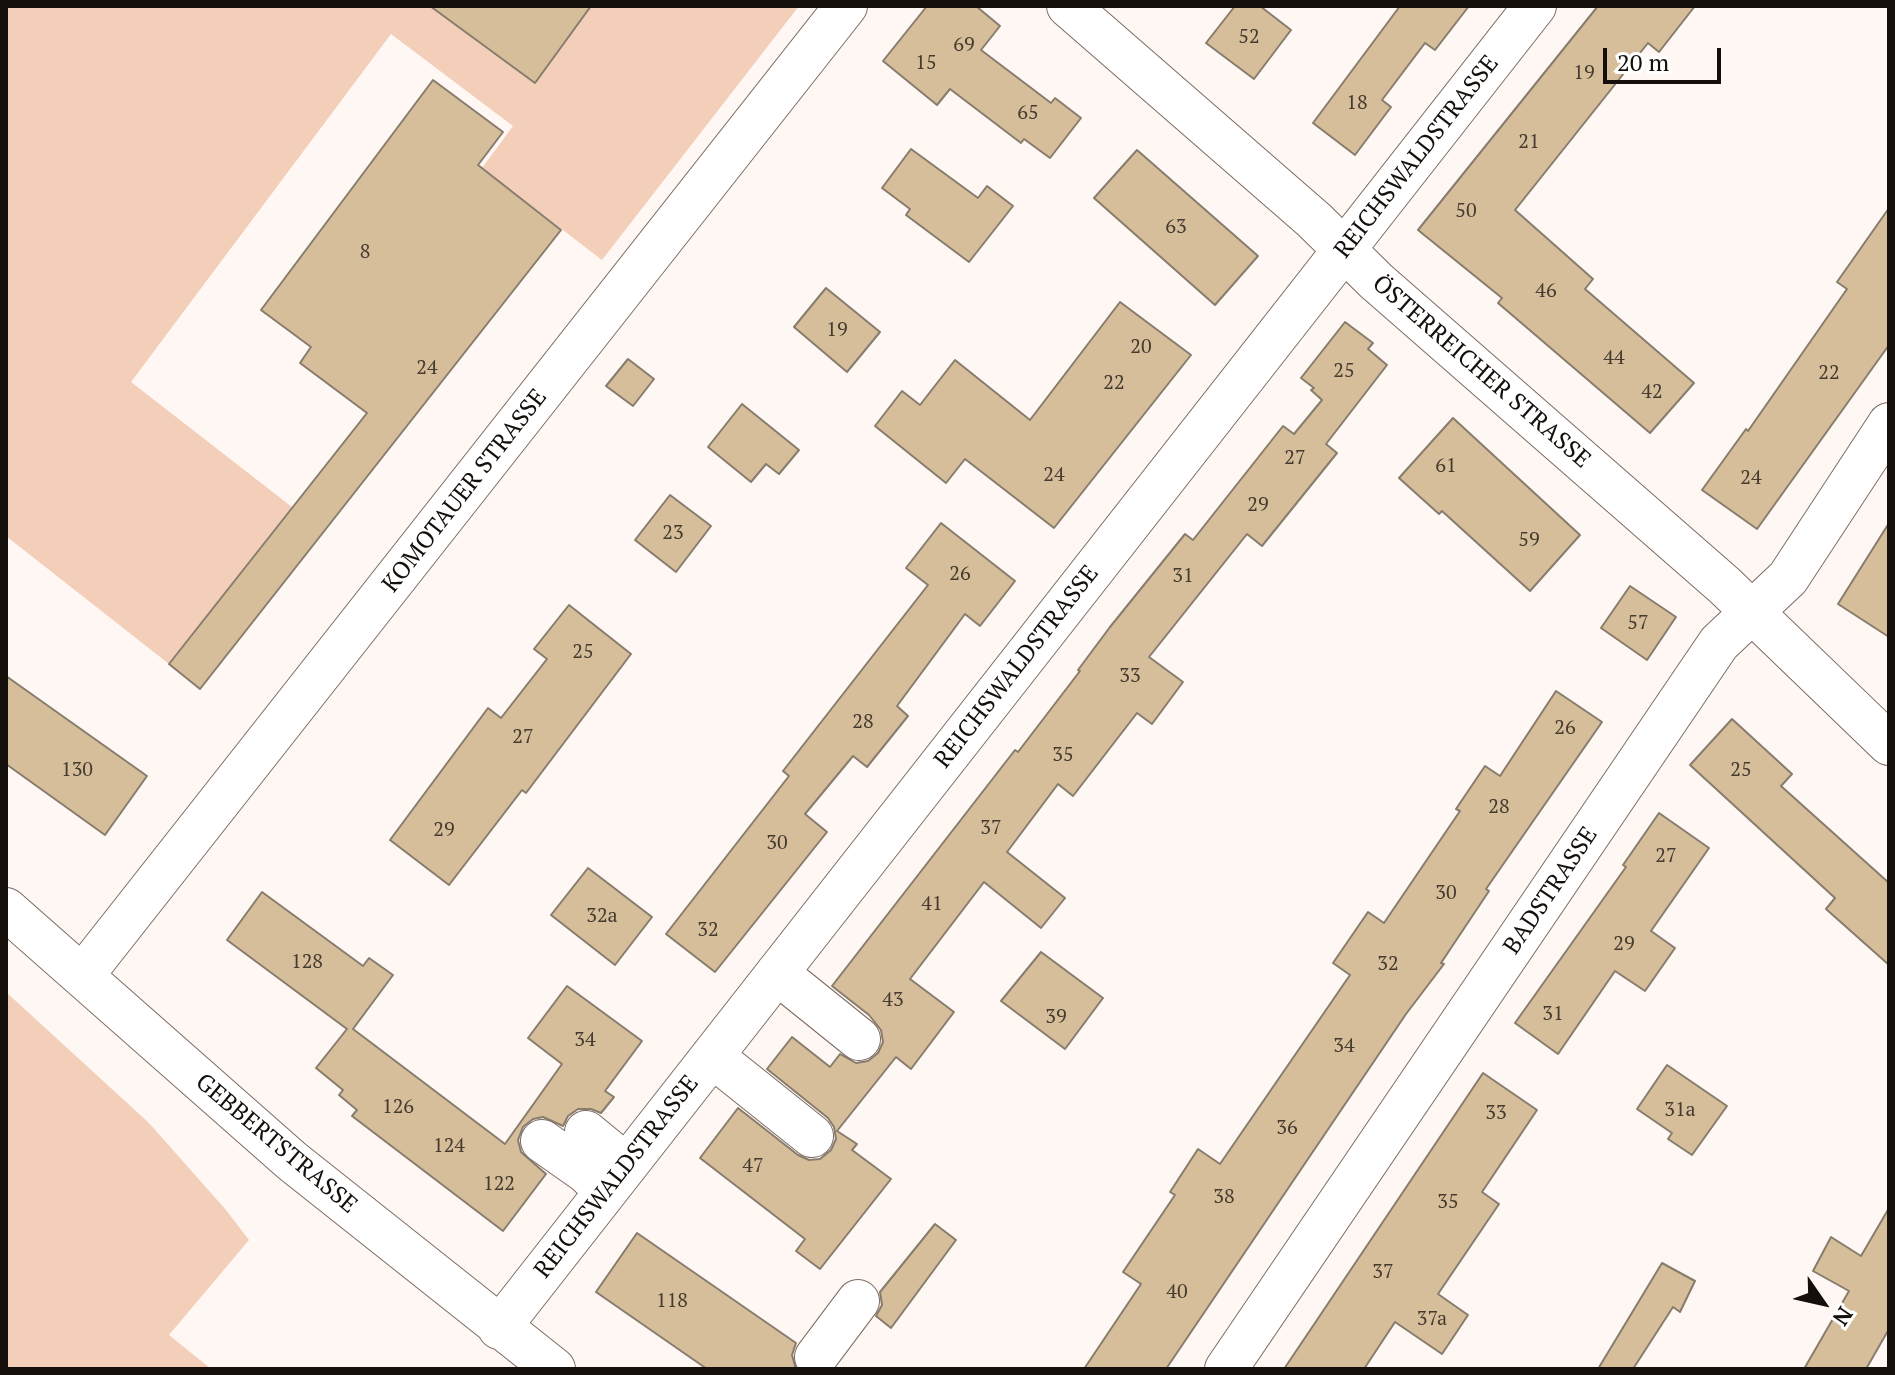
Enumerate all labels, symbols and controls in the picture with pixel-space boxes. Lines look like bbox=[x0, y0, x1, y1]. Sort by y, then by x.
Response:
house number: 52 bbox=[1238, 25, 1260, 49]
scale bar bbox=[1607, 32, 1725, 82]
house number: 69 bbox=[953, 33, 975, 57]
text: 20 m bbox=[1617, 46, 1669, 78]
street label: REICHSWALDSTRASSE bbox=[1329, 50, 1505, 264]
house number: 15 bbox=[915, 51, 937, 75]
house number: 19 bbox=[1573, 61, 1595, 85]
house number: 18 bbox=[1346, 91, 1368, 115]
house number: 65 bbox=[1017, 101, 1039, 125]
house number: 21 bbox=[1518, 130, 1540, 154]
house number: 50 bbox=[1455, 199, 1477, 223]
house number: 63 bbox=[1165, 215, 1187, 239]
house number: 8 bbox=[360, 240, 370, 264]
street label: ÖSTERREICHER STRASSE bbox=[1366, 269, 1596, 475]
house number: 46 bbox=[1535, 279, 1557, 303]
house number: 19 bbox=[826, 318, 848, 342]
house number: 20 bbox=[1130, 335, 1152, 359]
house number: 44 bbox=[1603, 346, 1625, 370]
house number: 24 bbox=[416, 356, 438, 380]
house number: 25 bbox=[1333, 359, 1355, 383]
house number: 22 bbox=[1818, 361, 1840, 385]
house number: 22 bbox=[1103, 371, 1125, 395]
house number: 42 bbox=[1641, 380, 1663, 404]
street label: KOMOTAUER STRASSE bbox=[377, 384, 553, 598]
house number: 27 bbox=[1284, 446, 1306, 470]
house number: 61 bbox=[1435, 454, 1457, 478]
house number: 24 bbox=[1043, 463, 1065, 487]
house number: 24 bbox=[1740, 466, 1762, 490]
house number: 29 bbox=[1247, 493, 1269, 517]
house number: 23 bbox=[662, 521, 684, 545]
house number: 59 bbox=[1518, 528, 1540, 552]
street label: REICHSWALDSTRASSE bbox=[929, 560, 1105, 774]
house number: 26 bbox=[949, 562, 971, 586]
house number: 31 bbox=[1172, 564, 1194, 588]
house number: 57 bbox=[1627, 611, 1649, 635]
house number: 25 bbox=[572, 640, 594, 664]
house number: 33 bbox=[1119, 664, 1141, 688]
house number: 28 bbox=[852, 710, 874, 734]
house number: 26 bbox=[1554, 716, 1576, 740]
house number: 27 bbox=[512, 725, 534, 749]
house number: 35 bbox=[1052, 743, 1074, 767]
house number: 130 bbox=[61, 758, 93, 782]
house number: 25 bbox=[1730, 758, 1752, 782]
house number: 28 bbox=[1488, 795, 1510, 819]
house number: 37 bbox=[980, 816, 1002, 840]
house number: 29 bbox=[433, 818, 455, 842]
street label: BADSTRASSE bbox=[1498, 822, 1604, 960]
house number: 30 bbox=[766, 831, 788, 855]
house number: 27 bbox=[1655, 844, 1677, 868]
house number: 30 bbox=[1435, 881, 1457, 905]
house number: 41 bbox=[921, 892, 943, 916]
house number: 32a bbox=[586, 904, 618, 928]
house number: 32 bbox=[697, 918, 719, 942]
house number: 29 bbox=[1613, 932, 1635, 956]
house number: 128 bbox=[291, 950, 323, 974]
house number: 32 bbox=[1377, 952, 1399, 976]
house number: 43 bbox=[882, 988, 904, 1012]
house number: 31 bbox=[1542, 1002, 1564, 1026]
house number: 39 bbox=[1045, 1005, 1067, 1029]
house number: 34 bbox=[574, 1028, 596, 1052]
house number: 34 bbox=[1333, 1034, 1355, 1058]
street label: GEBBERTSTRASSE bbox=[189, 1068, 363, 1220]
street label: REICHSWALDSTRASSE bbox=[529, 1070, 705, 1284]
house number: 126 bbox=[382, 1095, 414, 1119]
house number: 31a bbox=[1664, 1098, 1696, 1122]
house number: 33 bbox=[1485, 1101, 1507, 1125]
house number: 36 bbox=[1276, 1116, 1298, 1140]
house number: 124 bbox=[433, 1134, 465, 1158]
house number: 47 bbox=[742, 1154, 764, 1178]
house number: 122 bbox=[483, 1172, 515, 1196]
house number: 38 bbox=[1213, 1185, 1235, 1209]
house number: 35 bbox=[1437, 1190, 1459, 1214]
house number: 37 bbox=[1372, 1260, 1394, 1284]
north arrow bbox=[1783, 1263, 1863, 1343]
house number: 40 bbox=[1166, 1280, 1188, 1304]
house number: 118 bbox=[656, 1289, 688, 1313]
text: N bbox=[1827, 1302, 1860, 1332]
house number: 37a bbox=[1417, 1307, 1447, 1331]

